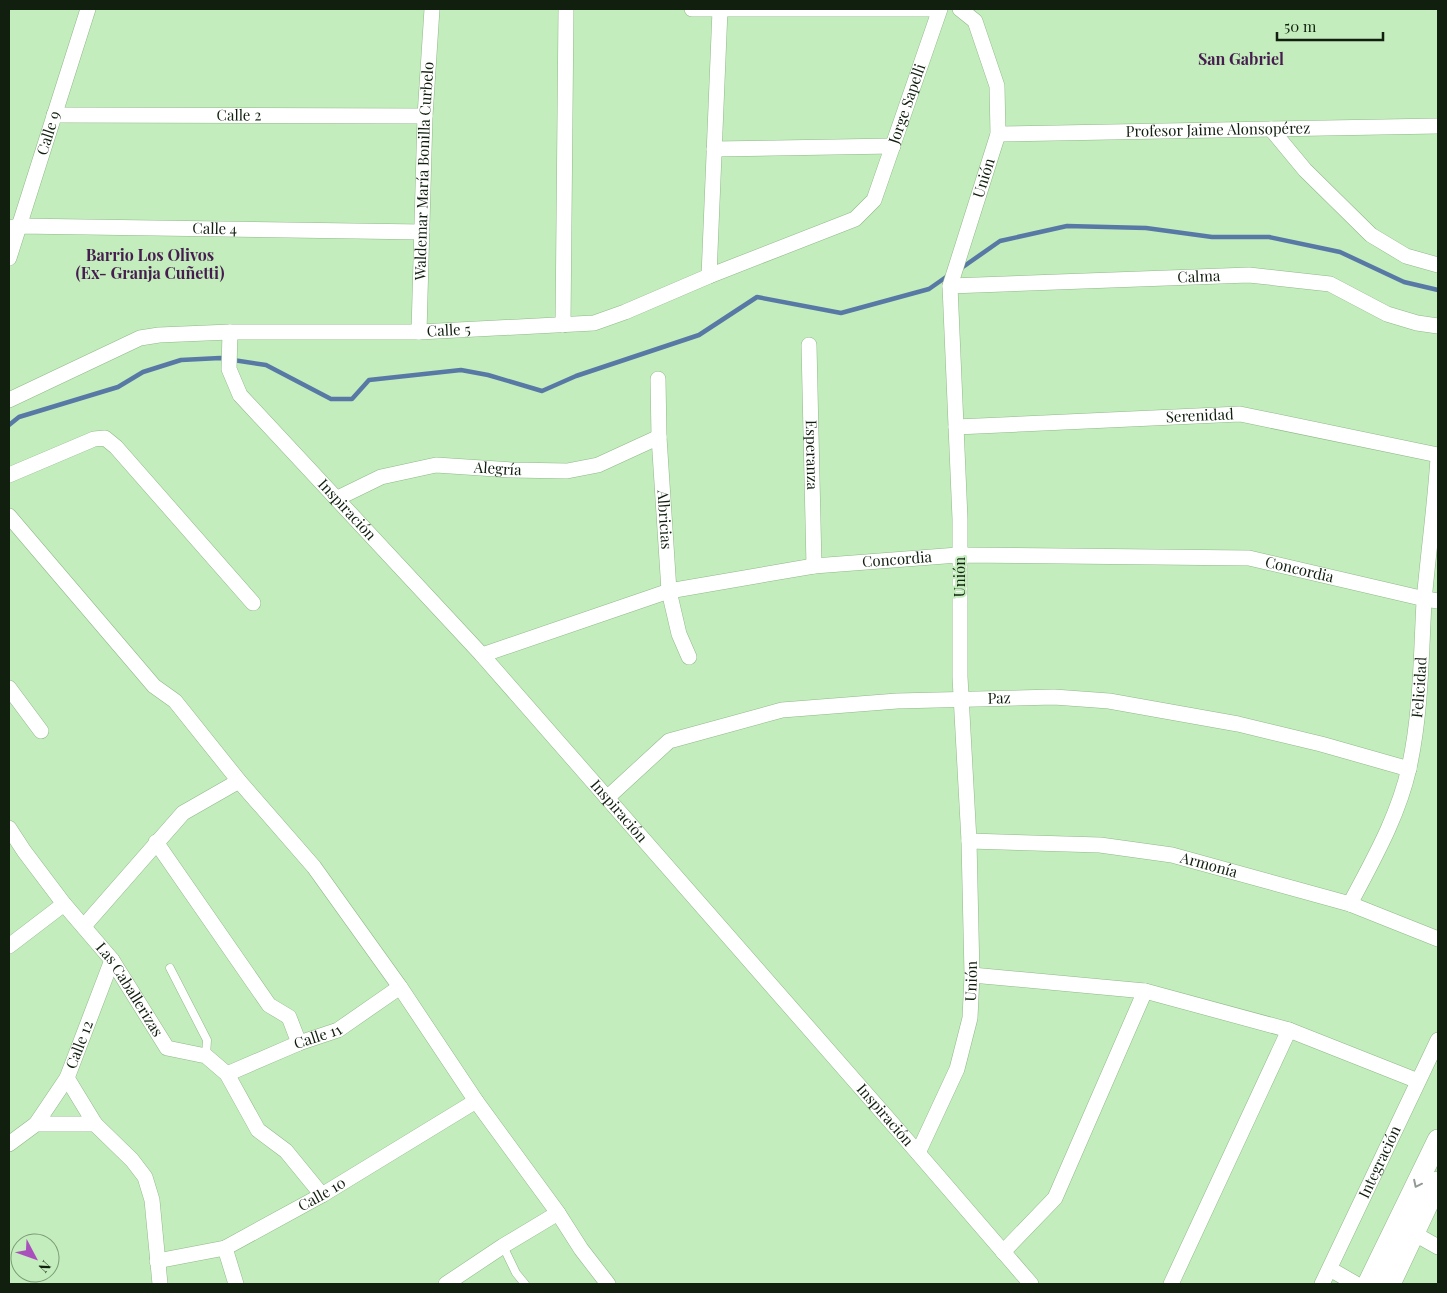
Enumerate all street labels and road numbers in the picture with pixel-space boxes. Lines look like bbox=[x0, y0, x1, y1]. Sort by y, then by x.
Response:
street label: Jorge Sapelli bbox=[883, 60, 930, 147]
street label: Waldemar María Bonilla Curbelo bbox=[409, 61, 438, 282]
street label: Calle 2 bbox=[217, 104, 261, 125]
street label: Calle 9 bbox=[31, 108, 64, 157]
street label: Profesor Jaime Alonsopérez bbox=[1125, 117, 1310, 141]
street label: Unión bbox=[967, 155, 999, 200]
street label: Calle 4 bbox=[192, 218, 237, 238]
street label: Calma bbox=[1177, 265, 1221, 287]
street label: Calle 5 bbox=[426, 318, 471, 341]
street label: Serenidad bbox=[1165, 403, 1234, 426]
street label: Esperanza bbox=[802, 420, 823, 491]
street label: Alegría bbox=[472, 456, 522, 479]
street label: Inspiración bbox=[314, 474, 381, 544]
street label: Albricias bbox=[653, 489, 677, 550]
street label: Concordia bbox=[861, 546, 933, 571]
street label: Concordia bbox=[1263, 551, 1337, 587]
street label: Unión bbox=[949, 557, 969, 597]
street label: Felicidad bbox=[1406, 656, 1430, 719]
street label: Paz bbox=[987, 687, 1011, 708]
street label: Inspiración bbox=[587, 775, 652, 846]
street label: Armonía bbox=[1177, 847, 1241, 882]
street label: Las Caballerizas bbox=[92, 938, 168, 1040]
street label: Unión bbox=[960, 961, 981, 1002]
street label: Calle 12 bbox=[60, 1017, 97, 1072]
street label: Calle 11 bbox=[291, 1019, 346, 1053]
street label: Inspiración bbox=[853, 1079, 918, 1150]
street label: Integración bbox=[1353, 1122, 1405, 1201]
street label: Calle 10 bbox=[294, 1172, 349, 1215]

